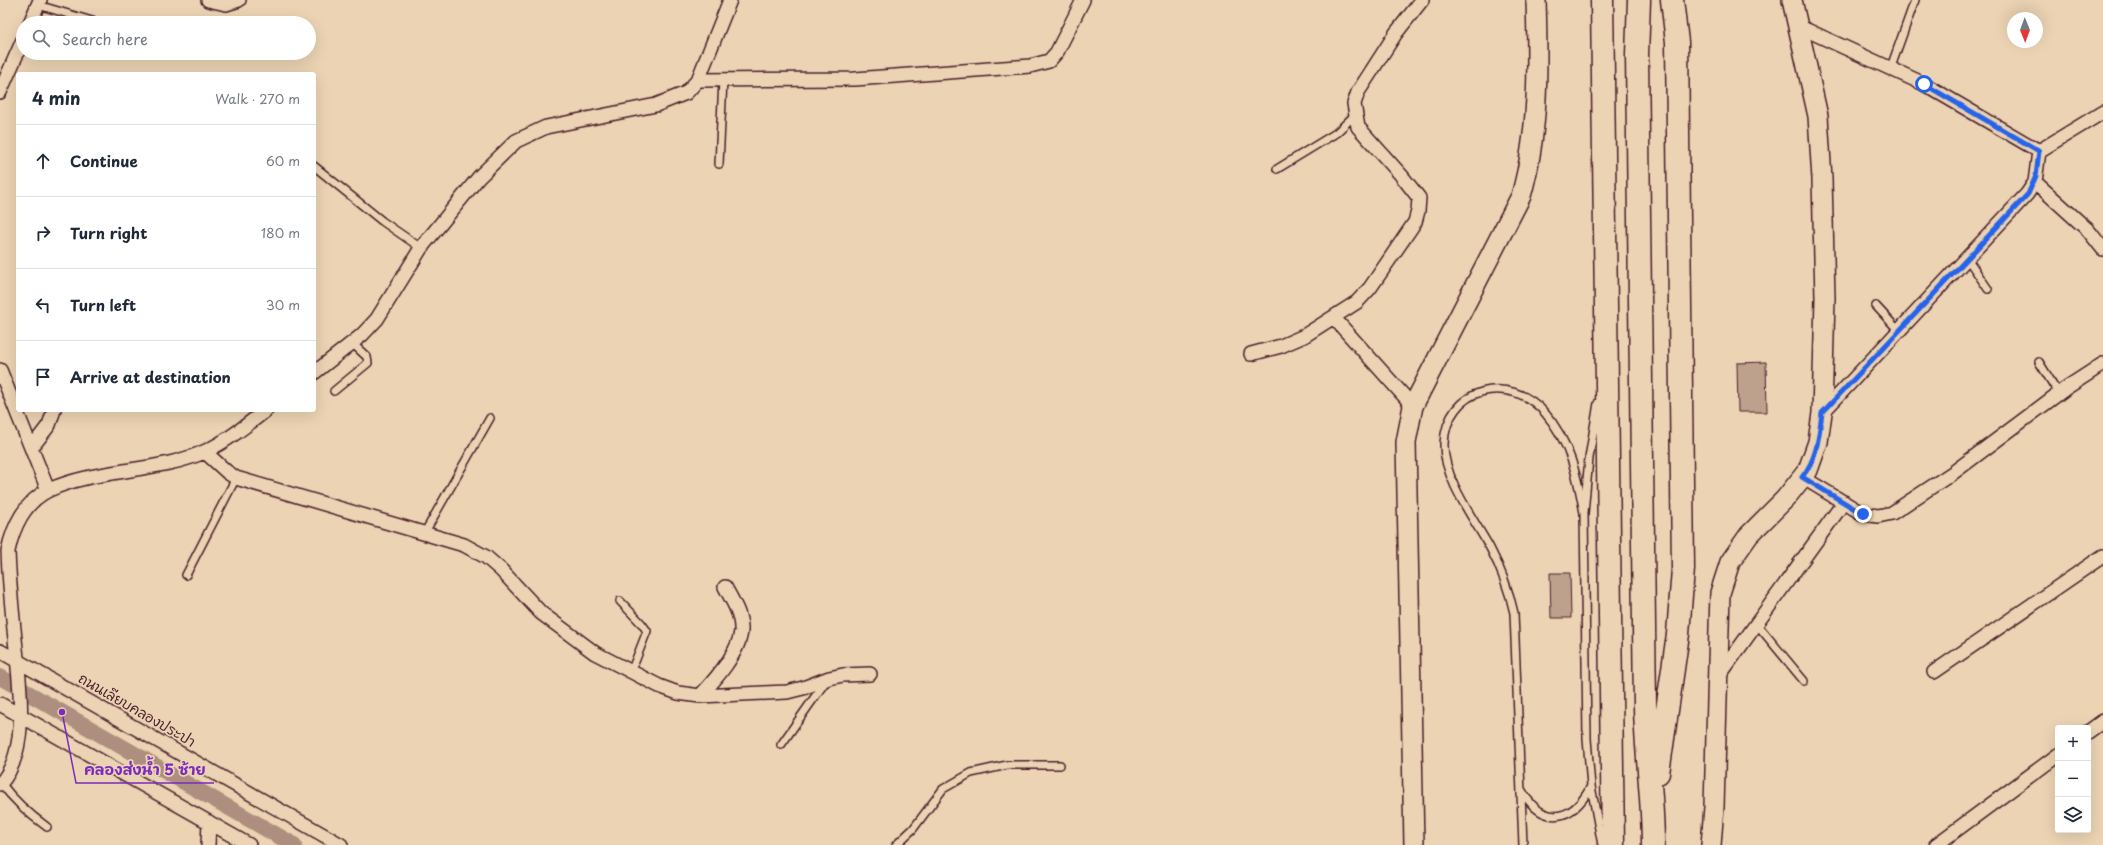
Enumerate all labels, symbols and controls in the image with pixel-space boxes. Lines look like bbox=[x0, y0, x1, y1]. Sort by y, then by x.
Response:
north arrow bbox=[2007, 12, 2043, 48]
search box bbox=[16, 16, 316, 60]
icon: search bbox=[30, 27, 52, 49]
text: Search here bbox=[62, 27, 148, 50]
route start bbox=[1915, 75, 1933, 93]
text: 4 min bbox=[32, 85, 80, 111]
text: Walk · 270 m bbox=[215, 89, 300, 108]
text: Continue bbox=[70, 149, 138, 172]
icon: ahead bbox=[32, 150, 54, 172]
text: 60 m bbox=[266, 151, 300, 170]
text: Turn right bbox=[70, 221, 147, 244]
icon: right bbox=[32, 222, 54, 244]
text: 180 m bbox=[261, 223, 300, 242]
text: Turn left bbox=[70, 293, 136, 316]
icon: left bbox=[32, 294, 54, 316]
text: 30 m bbox=[266, 295, 300, 314]
text: Arrive at destination bbox=[70, 365, 231, 388]
icon: arrive bbox=[32, 366, 54, 388]
route end bbox=[1854, 505, 1872, 523]
street label: ถนนเลียบคลองประปา bbox=[75, 667, 200, 752]
map controls bbox=[2055, 725, 2091, 833]
button: + bbox=[2055, 725, 2091, 761]
text: คลองส่งน้ำ 5 ซ้าย bbox=[84, 755, 206, 780]
callout: คลองส่งน้ำ 5 ซ้าย bbox=[76, 756, 214, 783]
button: − bbox=[2055, 761, 2091, 797]
button: layers bbox=[2055, 797, 2091, 833]

